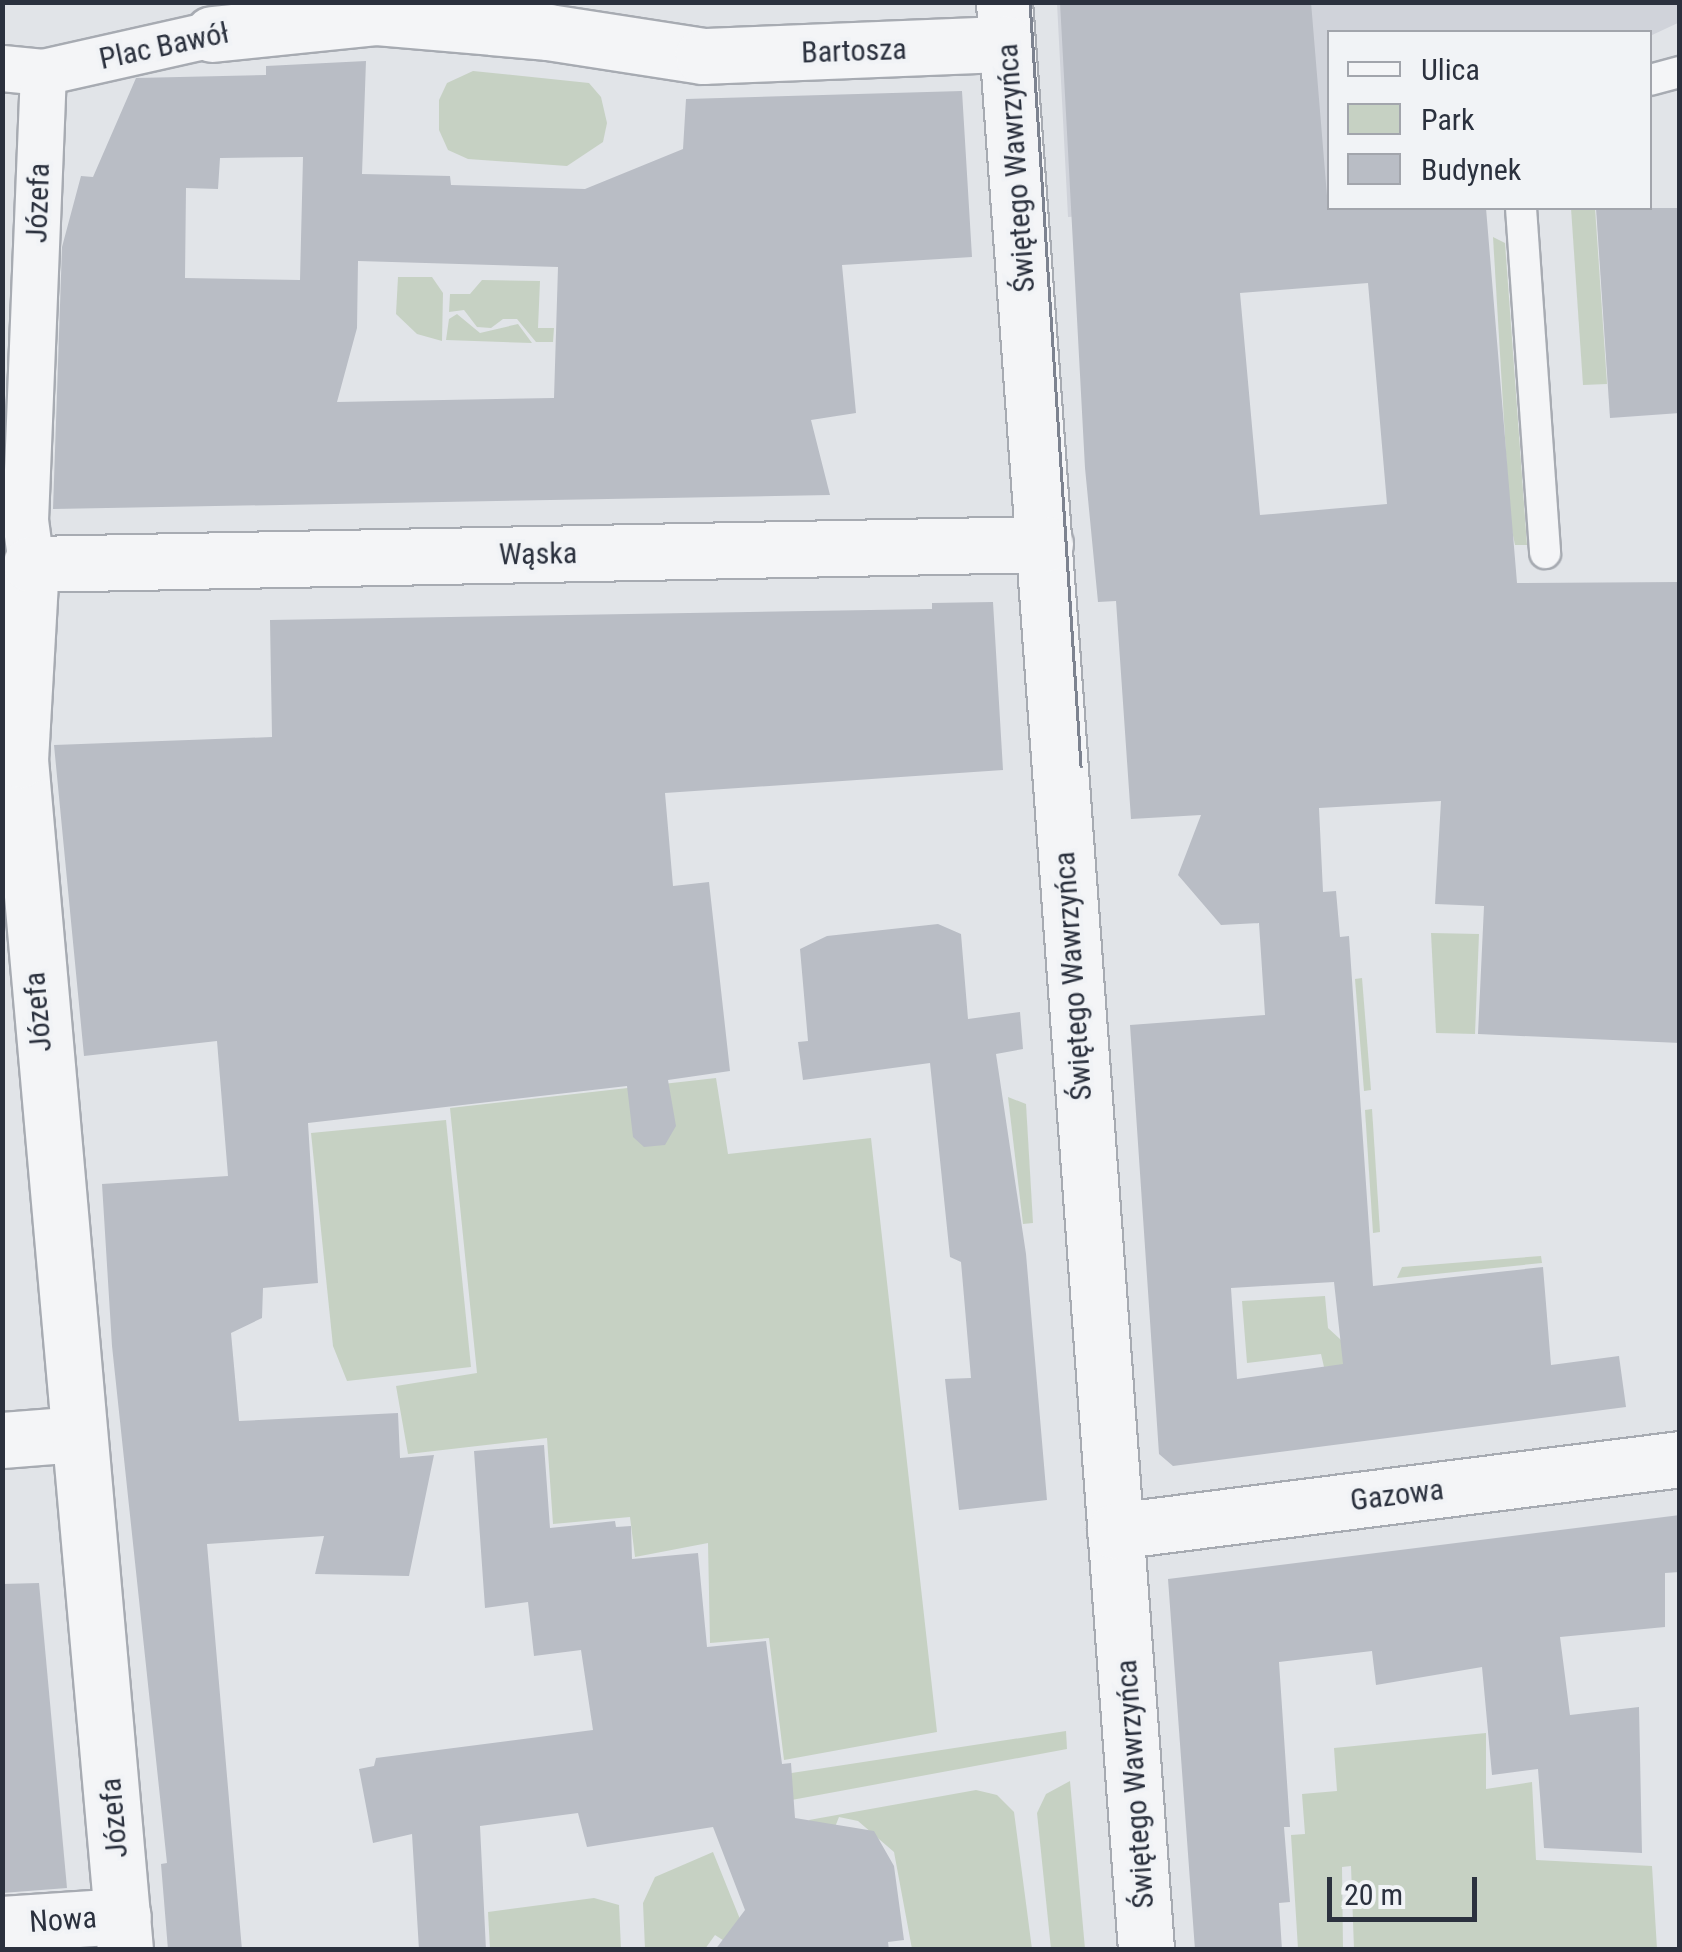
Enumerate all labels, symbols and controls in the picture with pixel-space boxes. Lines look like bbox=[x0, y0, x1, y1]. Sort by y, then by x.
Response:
street label: Plac Bawół bbox=[96, 15, 232, 77]
legend bbox=[1327, 30, 1652, 210]
street label: Bartosza bbox=[801, 31, 907, 71]
street label: Świętego Wawrzyńca bbox=[989, 42, 1043, 294]
text: Ulica bbox=[1421, 52, 1480, 87]
text: Park bbox=[1421, 102, 1475, 137]
text: Budynek bbox=[1421, 152, 1521, 187]
street label: Józefa bbox=[19, 162, 57, 244]
street label: Wąska bbox=[499, 535, 577, 573]
street label: Świętego Wawrzyńca bbox=[1046, 850, 1100, 1102]
street label: Józefa bbox=[17, 970, 59, 1054]
street label: Gazowa bbox=[1348, 1471, 1446, 1519]
street label: Świętego Wawrzyńca bbox=[1108, 1658, 1162, 1910]
street label: Józefa bbox=[93, 1776, 135, 1860]
scale bar bbox=[1332, 1857, 1482, 1919]
text: 20 m bbox=[1344, 1877, 1403, 1912]
street label: Nowa bbox=[28, 1900, 98, 1940]

